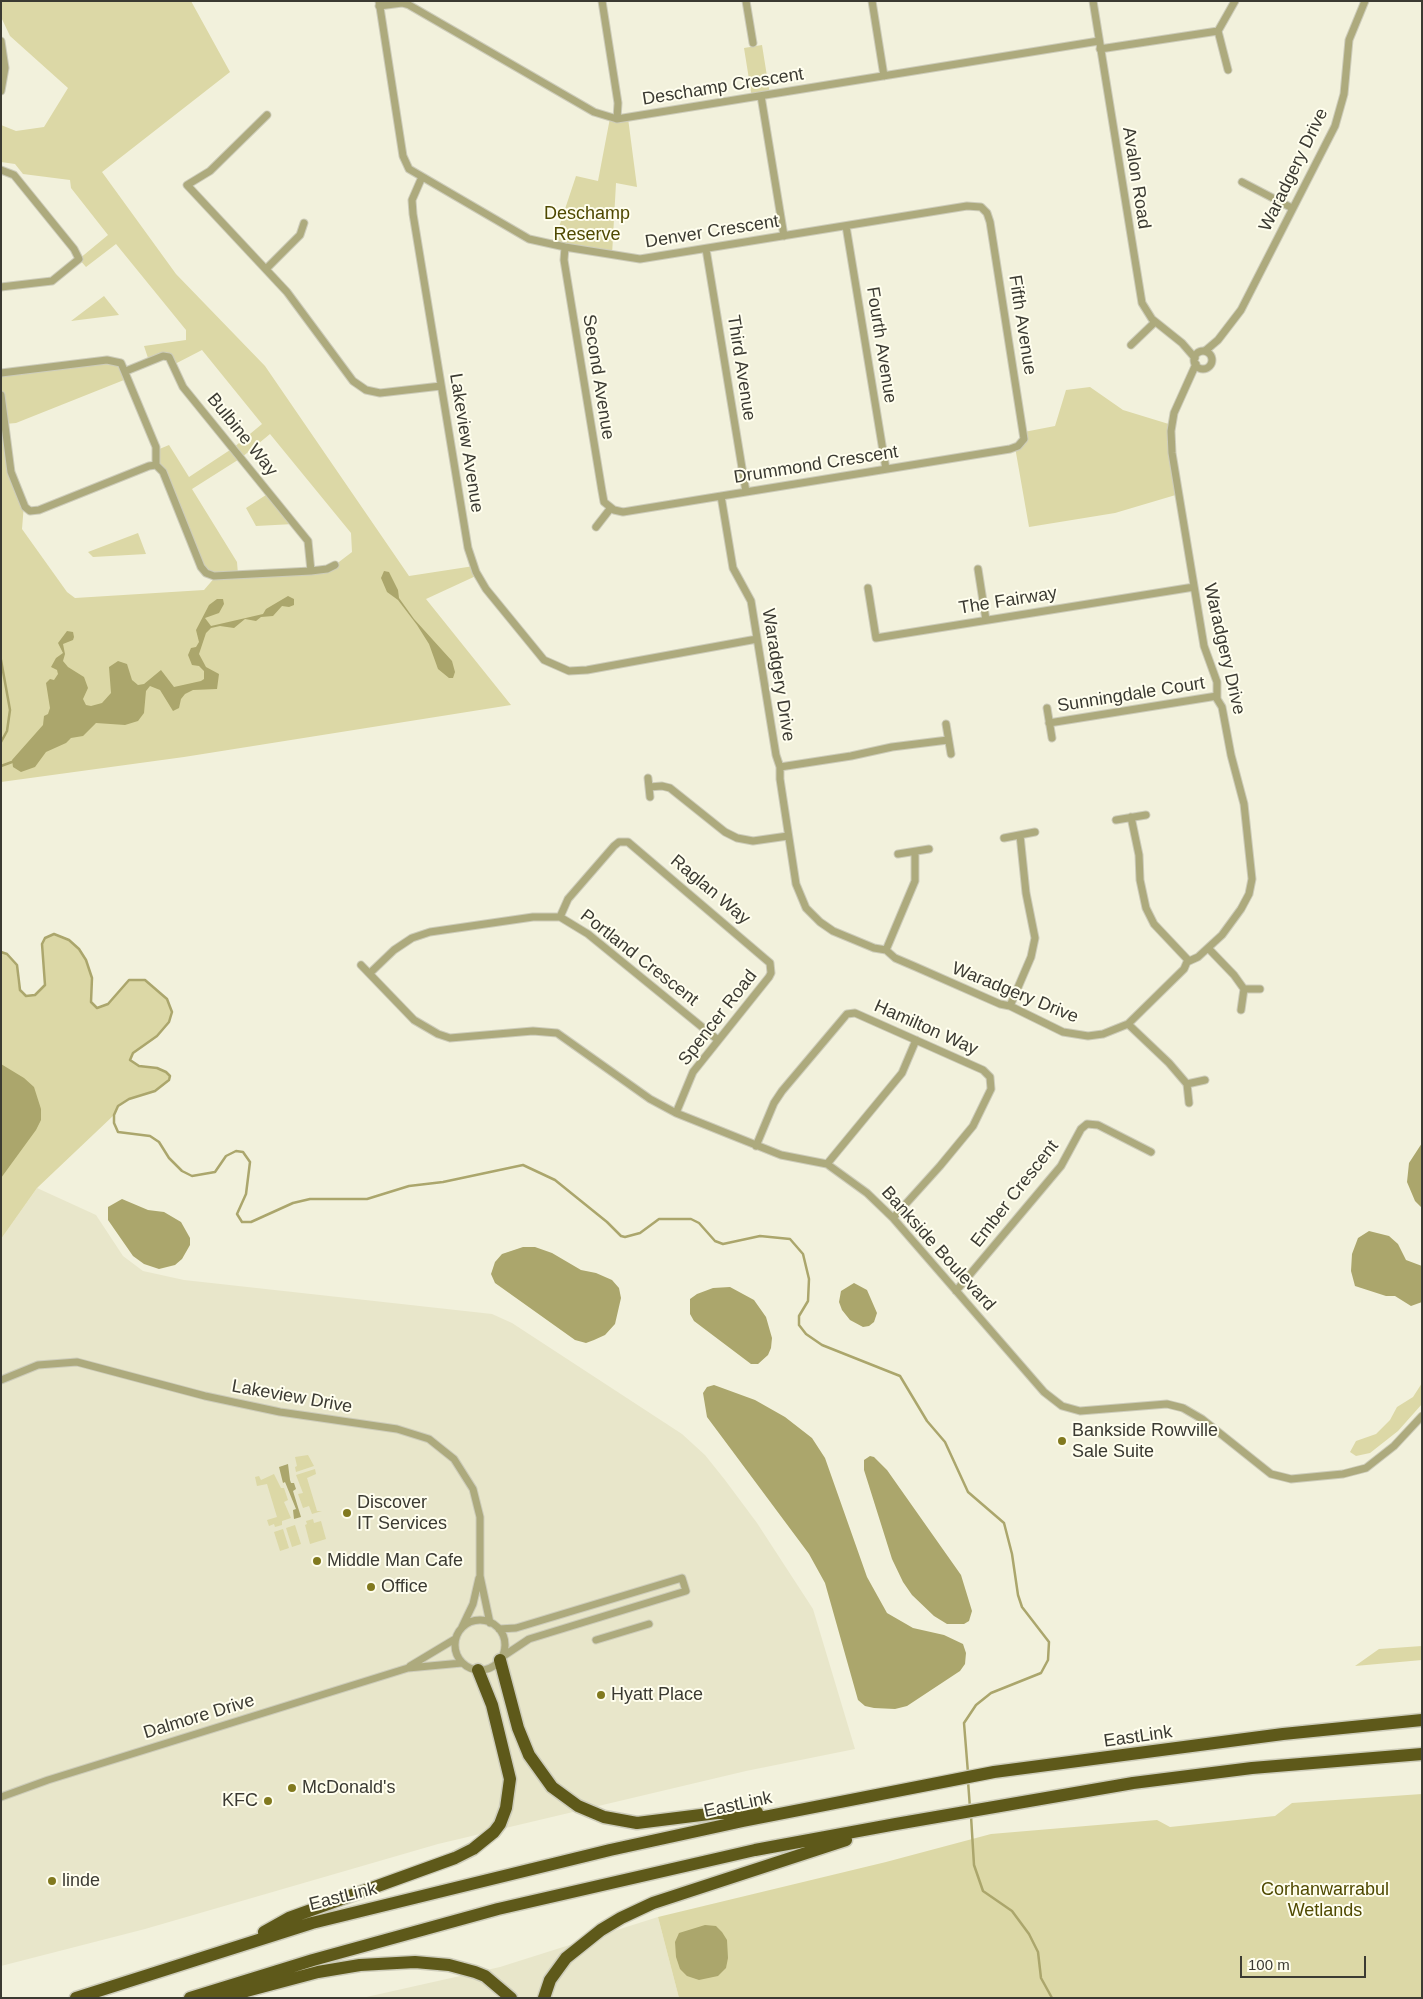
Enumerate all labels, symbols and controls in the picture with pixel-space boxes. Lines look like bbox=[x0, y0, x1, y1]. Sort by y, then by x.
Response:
street label: Deschamp Crescent bbox=[641, 64, 805, 110]
street label: Waradgery Drive bbox=[1255, 105, 1333, 235]
street label: Avalon Road bbox=[1117, 126, 1155, 230]
park label: Deschamp Reserve bbox=[544, 203, 630, 245]
street label: Denver Crescent bbox=[644, 211, 780, 253]
street label: Fifth Avenue bbox=[1003, 274, 1041, 376]
street label: Fourth Avenue bbox=[861, 285, 901, 405]
street label: Second Avenue bbox=[577, 313, 619, 441]
street label: Third Avenue bbox=[722, 314, 760, 422]
street label: Lakeview Avenue bbox=[444, 372, 488, 514]
street label: Bulbine Way bbox=[202, 389, 282, 481]
street label: Drummond Crescent bbox=[732, 441, 900, 489]
street label: Waradgery Drive bbox=[1198, 581, 1250, 717]
street label: The Fairway bbox=[957, 583, 1059, 619]
street label: Waradgery Drive bbox=[757, 607, 799, 743]
street label: Sunningdale Court bbox=[1056, 673, 1206, 717]
street label: Raglan Way bbox=[666, 850, 754, 930]
street label: Portland Crescent bbox=[576, 905, 702, 1011]
street label: Waradgery Drive bbox=[949, 958, 1081, 1028]
street label: Spencer Road bbox=[674, 966, 762, 1070]
street label: Hamilton Way bbox=[871, 995, 981, 1061]
street label: Ember Crescent bbox=[966, 1136, 1064, 1252]
street label: Bankside Boulevard bbox=[876, 1182, 1000, 1316]
street label: Lakeview Drive bbox=[230, 1376, 354, 1418]
place label: Bankside Rowville Sale Suite bbox=[1072, 1420, 1218, 1462]
marker: Bankside Rowville Sale Suite bbox=[1056, 1435, 1068, 1447]
place label: Discover IT Services bbox=[357, 1492, 447, 1535]
marker: Discover IT Services bbox=[341, 1507, 353, 1519]
place label: Middle Man Cafe bbox=[327, 1550, 463, 1572]
marker: Middle Man Cafe bbox=[311, 1555, 323, 1567]
place label: Office bbox=[381, 1576, 428, 1598]
marker: Office bbox=[365, 1581, 377, 1593]
place label: Hyatt Place bbox=[611, 1684, 703, 1706]
marker: Hyatt Place bbox=[595, 1689, 607, 1701]
street label: Dalmore Drive bbox=[141, 1690, 257, 1744]
street label: EastLink bbox=[1102, 1722, 1174, 1752]
place label: McDonald's bbox=[302, 1777, 395, 1799]
marker: McDonald's bbox=[286, 1782, 298, 1794]
street label: EastLink bbox=[702, 1787, 774, 1823]
place label: KFC bbox=[222, 1790, 258, 1812]
marker: KFC bbox=[262, 1795, 274, 1807]
place label: linde bbox=[62, 1870, 100, 1892]
marker: linde bbox=[46, 1875, 58, 1887]
street label: EastLink bbox=[307, 1878, 379, 1916]
park label: Corhanwarrabul Wetlands bbox=[1261, 1879, 1389, 1922]
scale bar bbox=[1243, 1946, 1369, 1978]
text: 100 m bbox=[1248, 1956, 1290, 1973]

